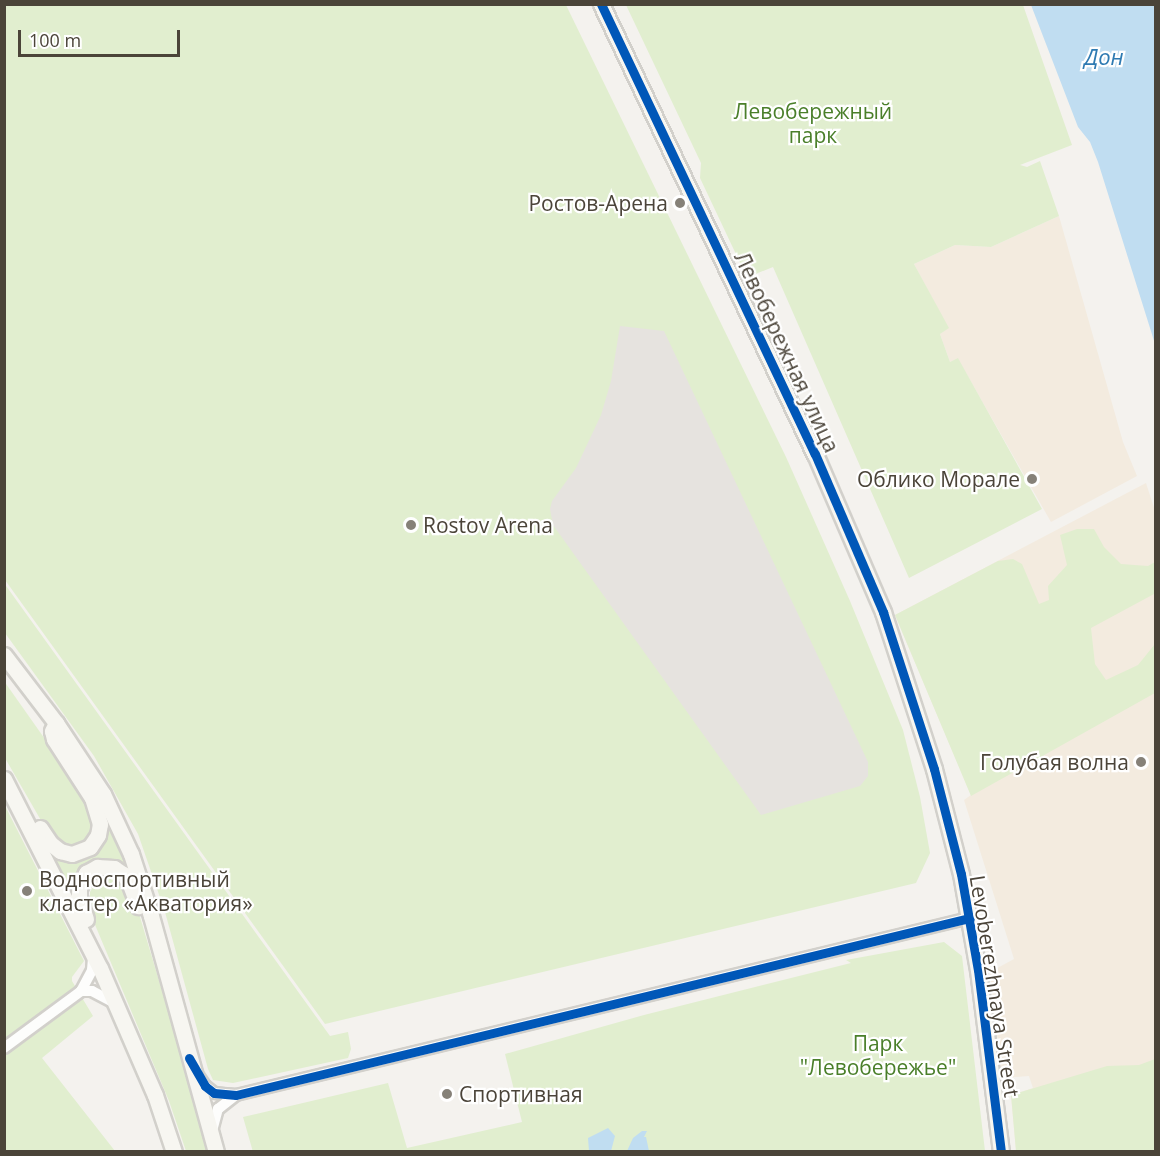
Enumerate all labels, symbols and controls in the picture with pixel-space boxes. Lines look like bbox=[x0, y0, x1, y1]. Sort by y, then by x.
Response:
scale bar bbox=[21, 18, 183, 56]
text: 100 m bbox=[29, 28, 81, 52]
water label: Дон bbox=[1084, 44, 1124, 70]
park label: Левобережный парк bbox=[734, 98, 892, 148]
place label: Ростов-Арена bbox=[528, 190, 668, 216]
marker: Ростов-Арена bbox=[673, 196, 687, 210]
street label: Левобережная улица bbox=[729, 248, 845, 456]
place label: Облико Морале bbox=[857, 466, 1020, 492]
marker: Облико Морале bbox=[1025, 472, 1039, 486]
place label: Rostov Arena bbox=[423, 512, 553, 538]
marker: Rostov Arena bbox=[404, 518, 418, 532]
place label: Голубая волна bbox=[980, 749, 1129, 775]
marker: Голубая волна bbox=[1134, 755, 1148, 769]
place label: Водноспортивный кластер «Акватория» bbox=[39, 866, 253, 916]
street label: Levoberezhnaya Street bbox=[965, 873, 1025, 1099]
marker: Водноспортивный кластер «Акватория» bbox=[20, 884, 34, 898]
park label: Парк "Левобережье" bbox=[800, 1030, 956, 1080]
place label: Спортивная bbox=[459, 1081, 583, 1107]
marker: Спортивная bbox=[440, 1087, 454, 1101]

